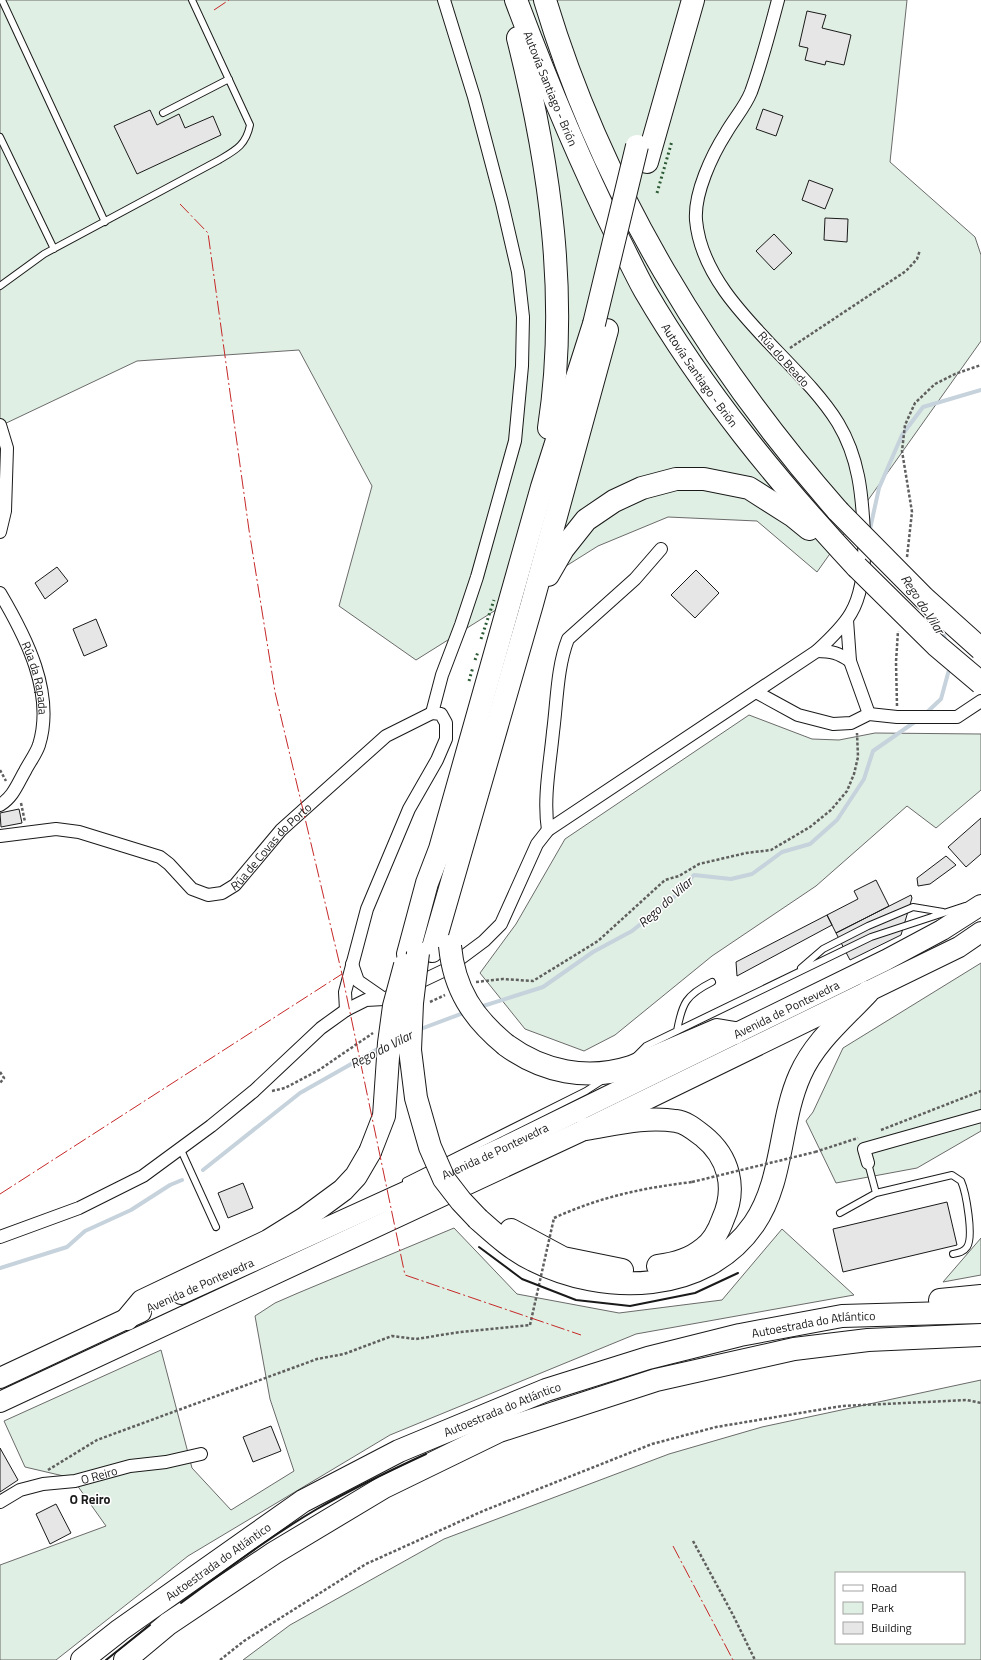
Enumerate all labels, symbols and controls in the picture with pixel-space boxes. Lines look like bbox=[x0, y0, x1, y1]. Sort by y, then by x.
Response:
street label: Autovía Santiago - Brión bbox=[519, 28, 583, 149]
street label: Autovía Santiago - Brión bbox=[657, 319, 743, 431]
street label: Rúa do Beado bbox=[754, 327, 814, 391]
water label: Rego do Vilar bbox=[896, 570, 951, 639]
street label: Rúa da Rapada bbox=[17, 638, 53, 715]
street label: Rúa de Covas do Porto bbox=[227, 798, 315, 895]
water label: Rego do Vilar bbox=[633, 871, 698, 932]
street label: Avenida de Pontevedra bbox=[730, 975, 842, 1043]
water label: Rego do Vilar bbox=[346, 1024, 417, 1073]
street label: Avenida de Pontevedra bbox=[438, 1117, 551, 1184]
street label: Avenida de Pontevedra bbox=[143, 1253, 257, 1317]
street label: Autoestrada do Atlántico bbox=[750, 1306, 876, 1342]
street label: Autoestrada do Atlántico bbox=[440, 1376, 563, 1441]
street label: O Reiro bbox=[79, 1460, 119, 1489]
district label: O Reiro bbox=[69, 1489, 111, 1509]
street label: Autoestrada do Atlántico bbox=[161, 1517, 274, 1605]
legend bbox=[835, 1572, 965, 1644]
text: Road bbox=[871, 1578, 897, 1597]
text: Park bbox=[871, 1598, 894, 1617]
text: Building bbox=[871, 1618, 912, 1637]

